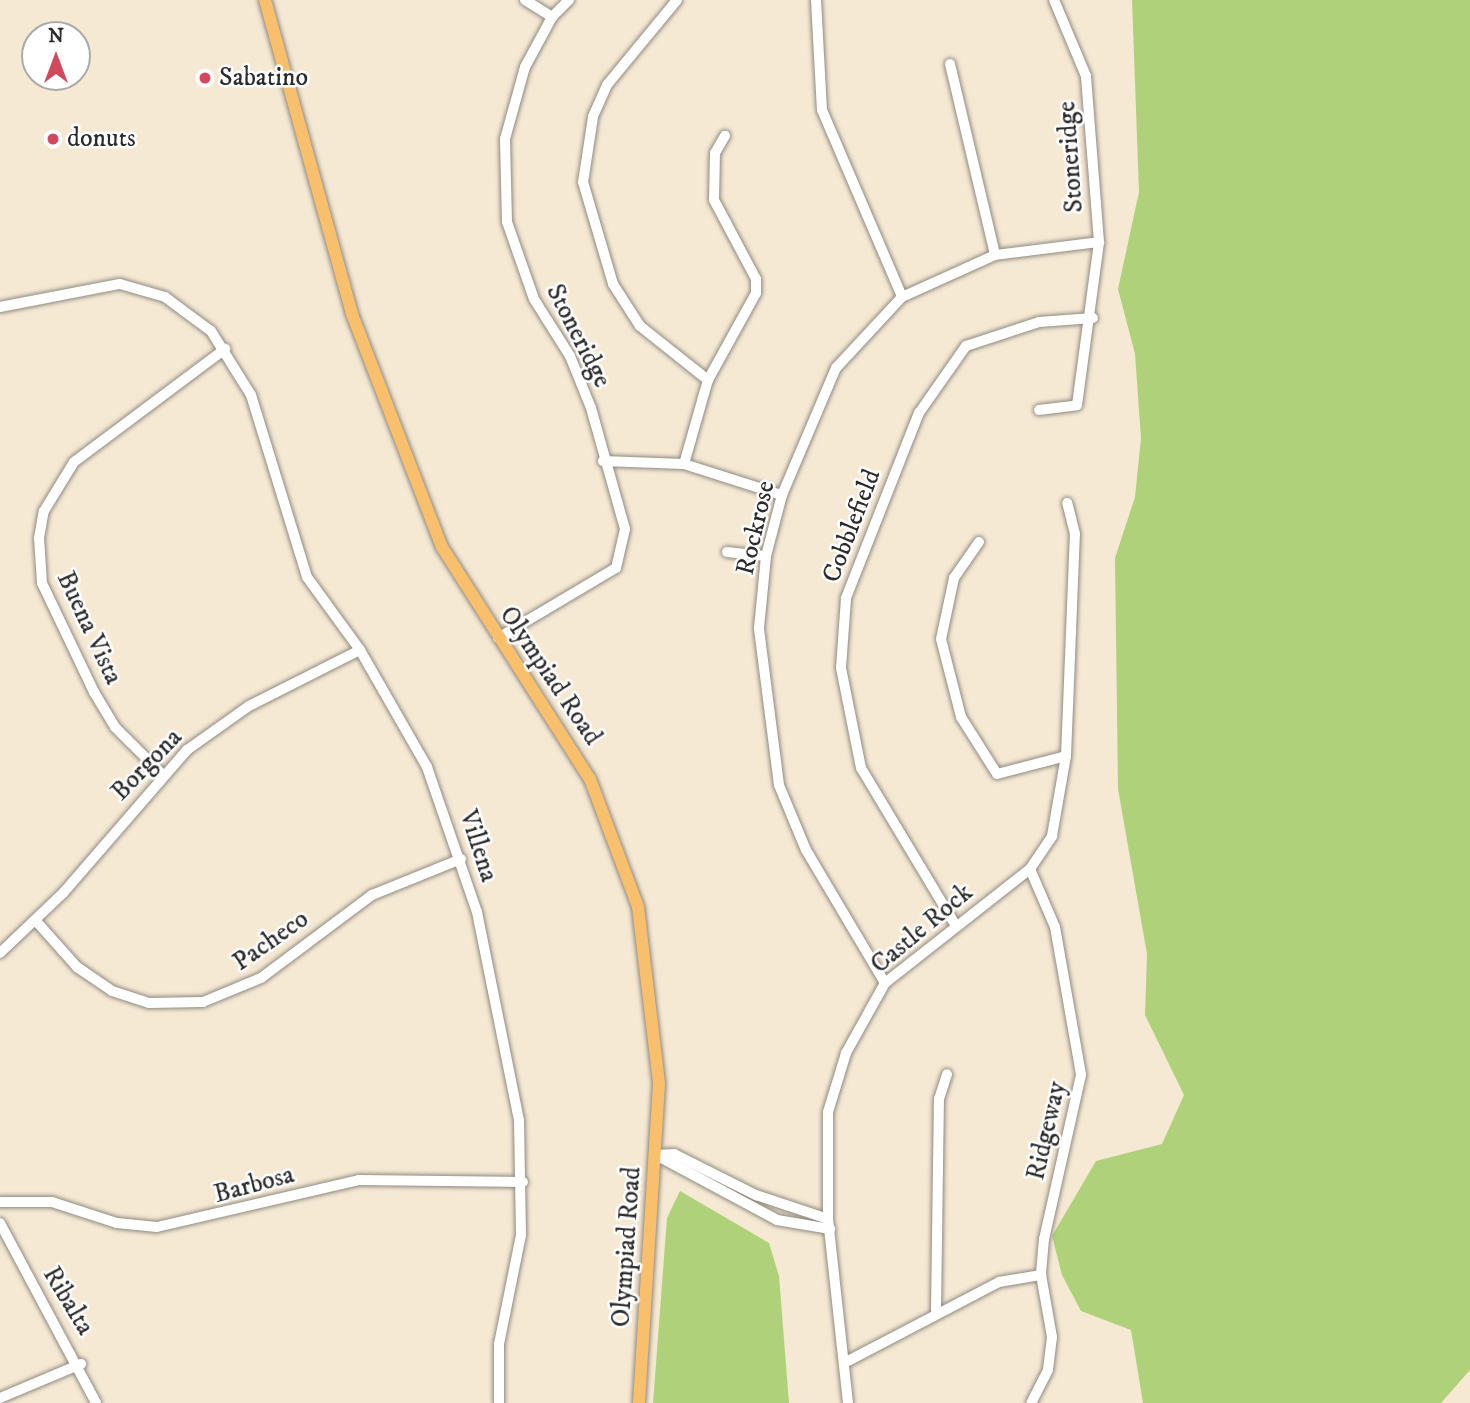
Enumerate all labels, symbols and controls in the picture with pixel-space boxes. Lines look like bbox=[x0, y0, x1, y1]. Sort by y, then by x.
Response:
north arrow bbox=[21, 21, 91, 91]
text: N bbox=[48, 25, 64, 48]
place label: Sabatino bbox=[219, 62, 308, 94]
marker: Sabatino bbox=[197, 70, 213, 86]
street label: Stoneridge bbox=[1052, 100, 1090, 214]
place label: donuts bbox=[67, 123, 136, 155]
marker: donuts bbox=[45, 131, 61, 147]
street label: Stoneridge bbox=[539, 279, 617, 393]
street label: Cobblefield bbox=[816, 465, 888, 587]
street label: Rockrose bbox=[730, 478, 782, 578]
street label: Buena Vista bbox=[49, 567, 129, 689]
street label: Olympiad Road bbox=[492, 601, 608, 751]
street label: Borgona bbox=[105, 722, 189, 808]
street label: Villena bbox=[452, 806, 504, 886]
street label: Castle Rock bbox=[865, 877, 979, 981]
street label: Pacheco bbox=[227, 904, 315, 978]
street label: Ridgeway bbox=[1021, 1079, 1073, 1183]
street label: Barbosa bbox=[210, 1159, 298, 1211]
street label: Olympiad Road bbox=[606, 1166, 648, 1328]
street label: Ribalta bbox=[35, 1261, 101, 1341]

